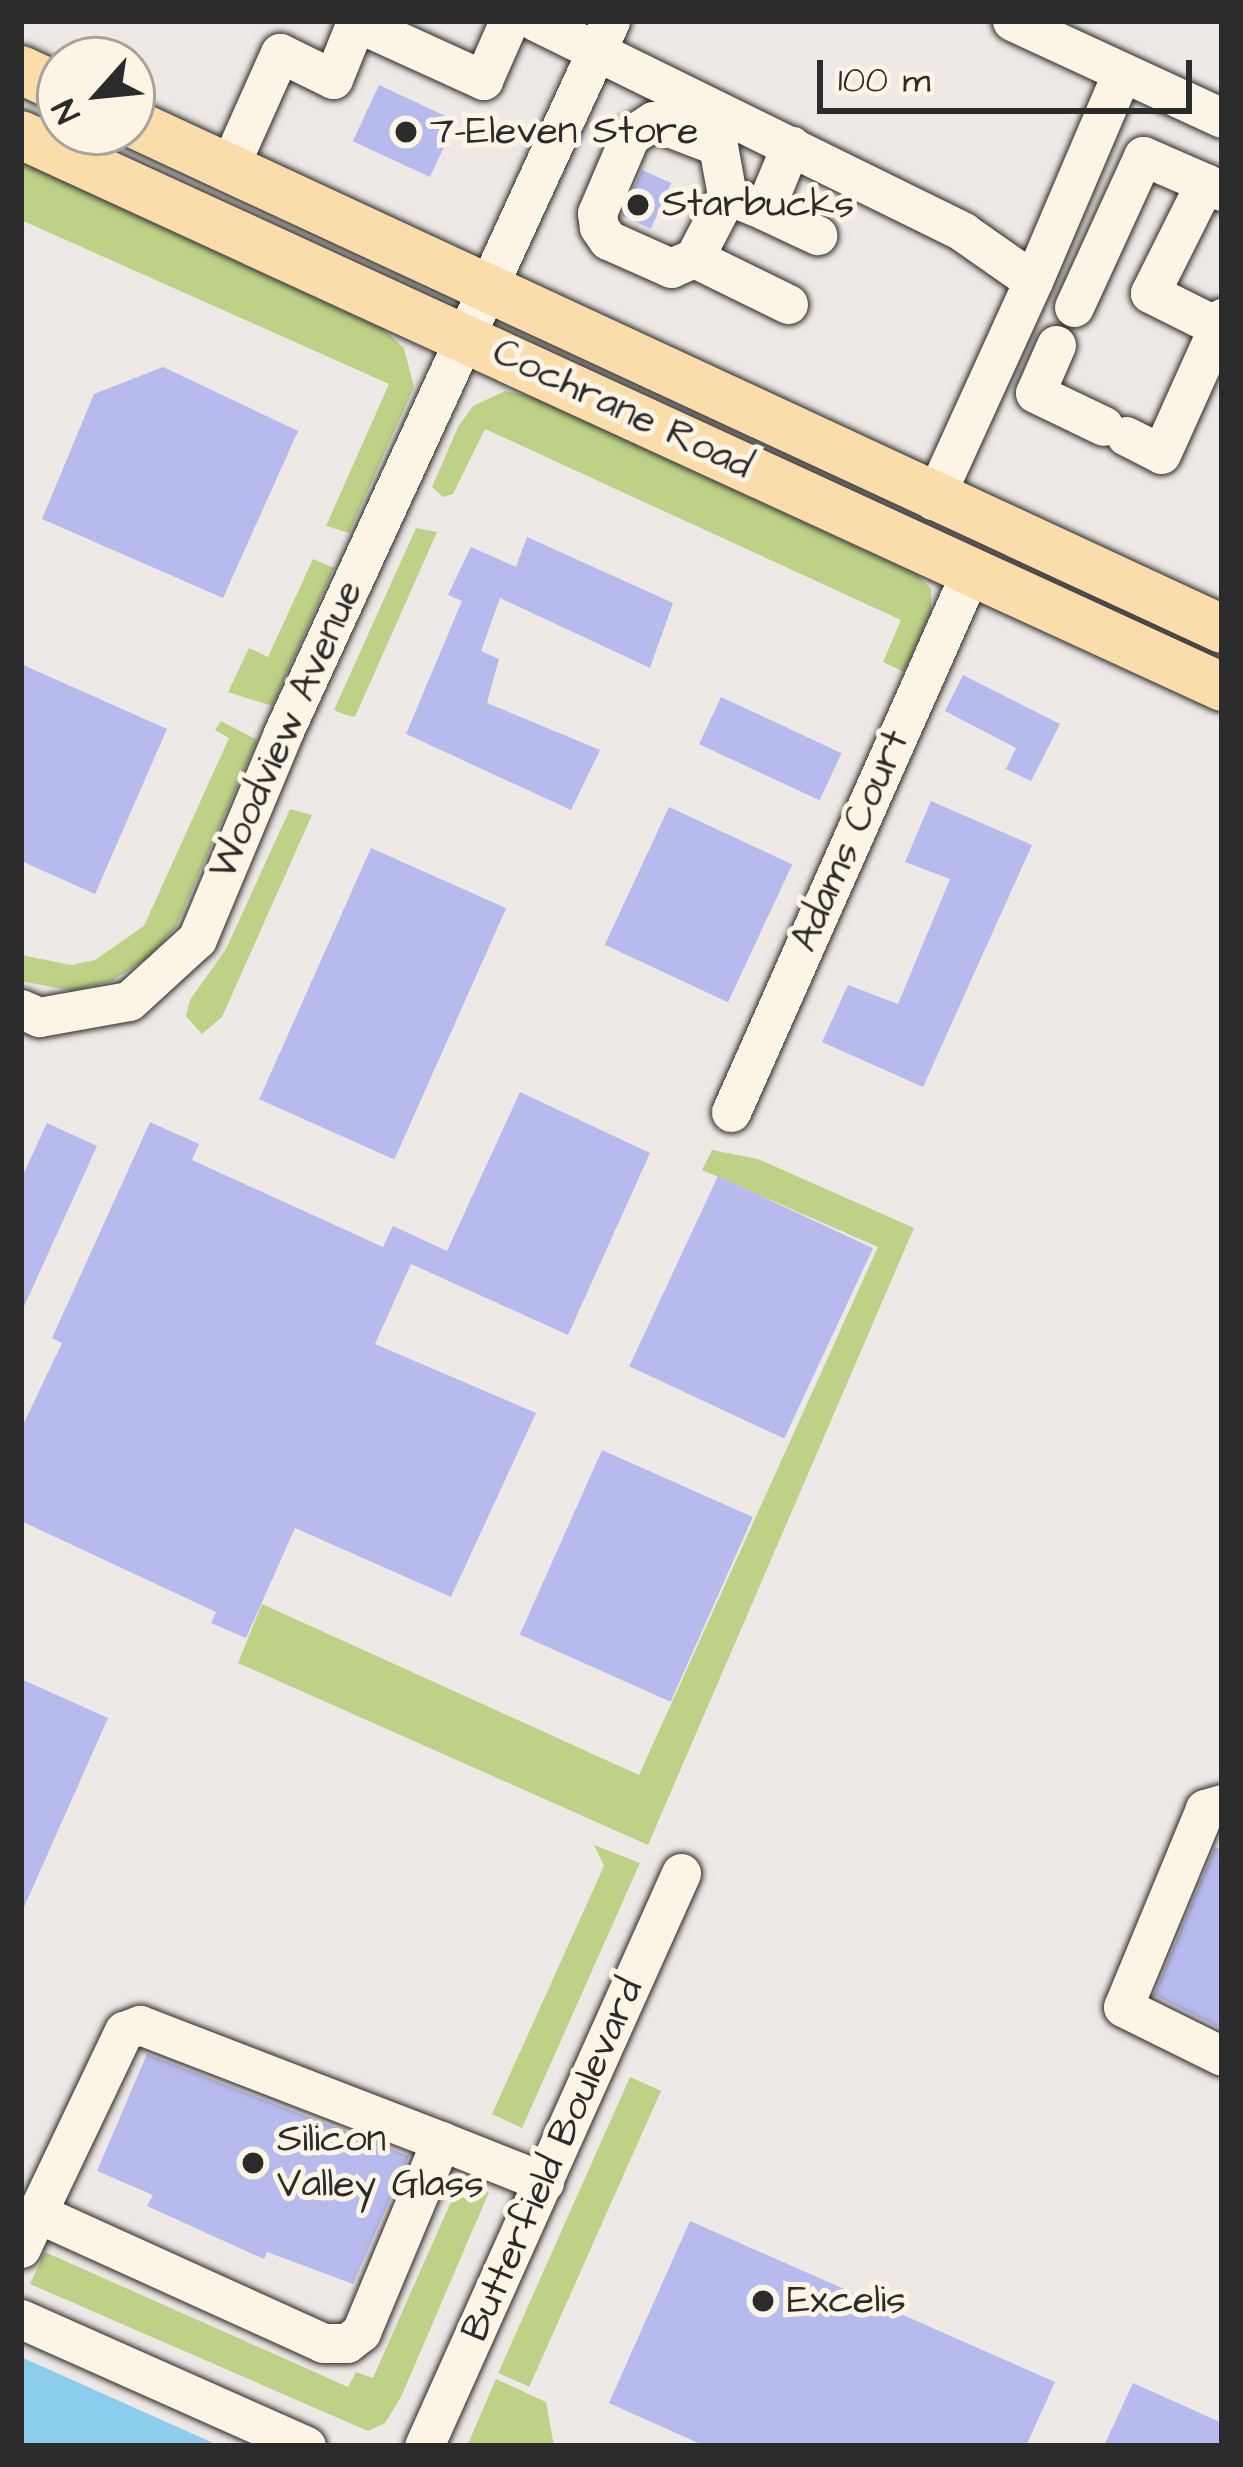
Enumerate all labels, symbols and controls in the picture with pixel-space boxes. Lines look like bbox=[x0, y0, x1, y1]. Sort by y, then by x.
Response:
north arrow bbox=[36, 36, 156, 156]
scale bar bbox=[823, 36, 1198, 110]
text: 100 m bbox=[838, 55, 930, 106]
text: N bbox=[41, 91, 92, 131]
place label: 7-Eleven Store bbox=[430, 109, 698, 155]
marker: 7-Eleven Store bbox=[393, 119, 419, 145]
place label: Starbucks bbox=[662, 182, 854, 228]
marker: Starbucks bbox=[625, 192, 651, 218]
street label: Cochrane Road bbox=[485, 329, 759, 491]
street label: Woodview Avenue bbox=[200, 574, 374, 886]
street label: Adams Court bbox=[781, 723, 921, 959]
street label: Butterfield Boulevard bbox=[452, 1971, 654, 2349]
place label: Silicon Valley Glass bbox=[277, 2118, 484, 2209]
marker: Silicon Valley Glass bbox=[240, 2150, 266, 2176]
place label: Excelis bbox=[787, 2278, 906, 2324]
marker: Excelis bbox=[750, 2288, 776, 2314]

